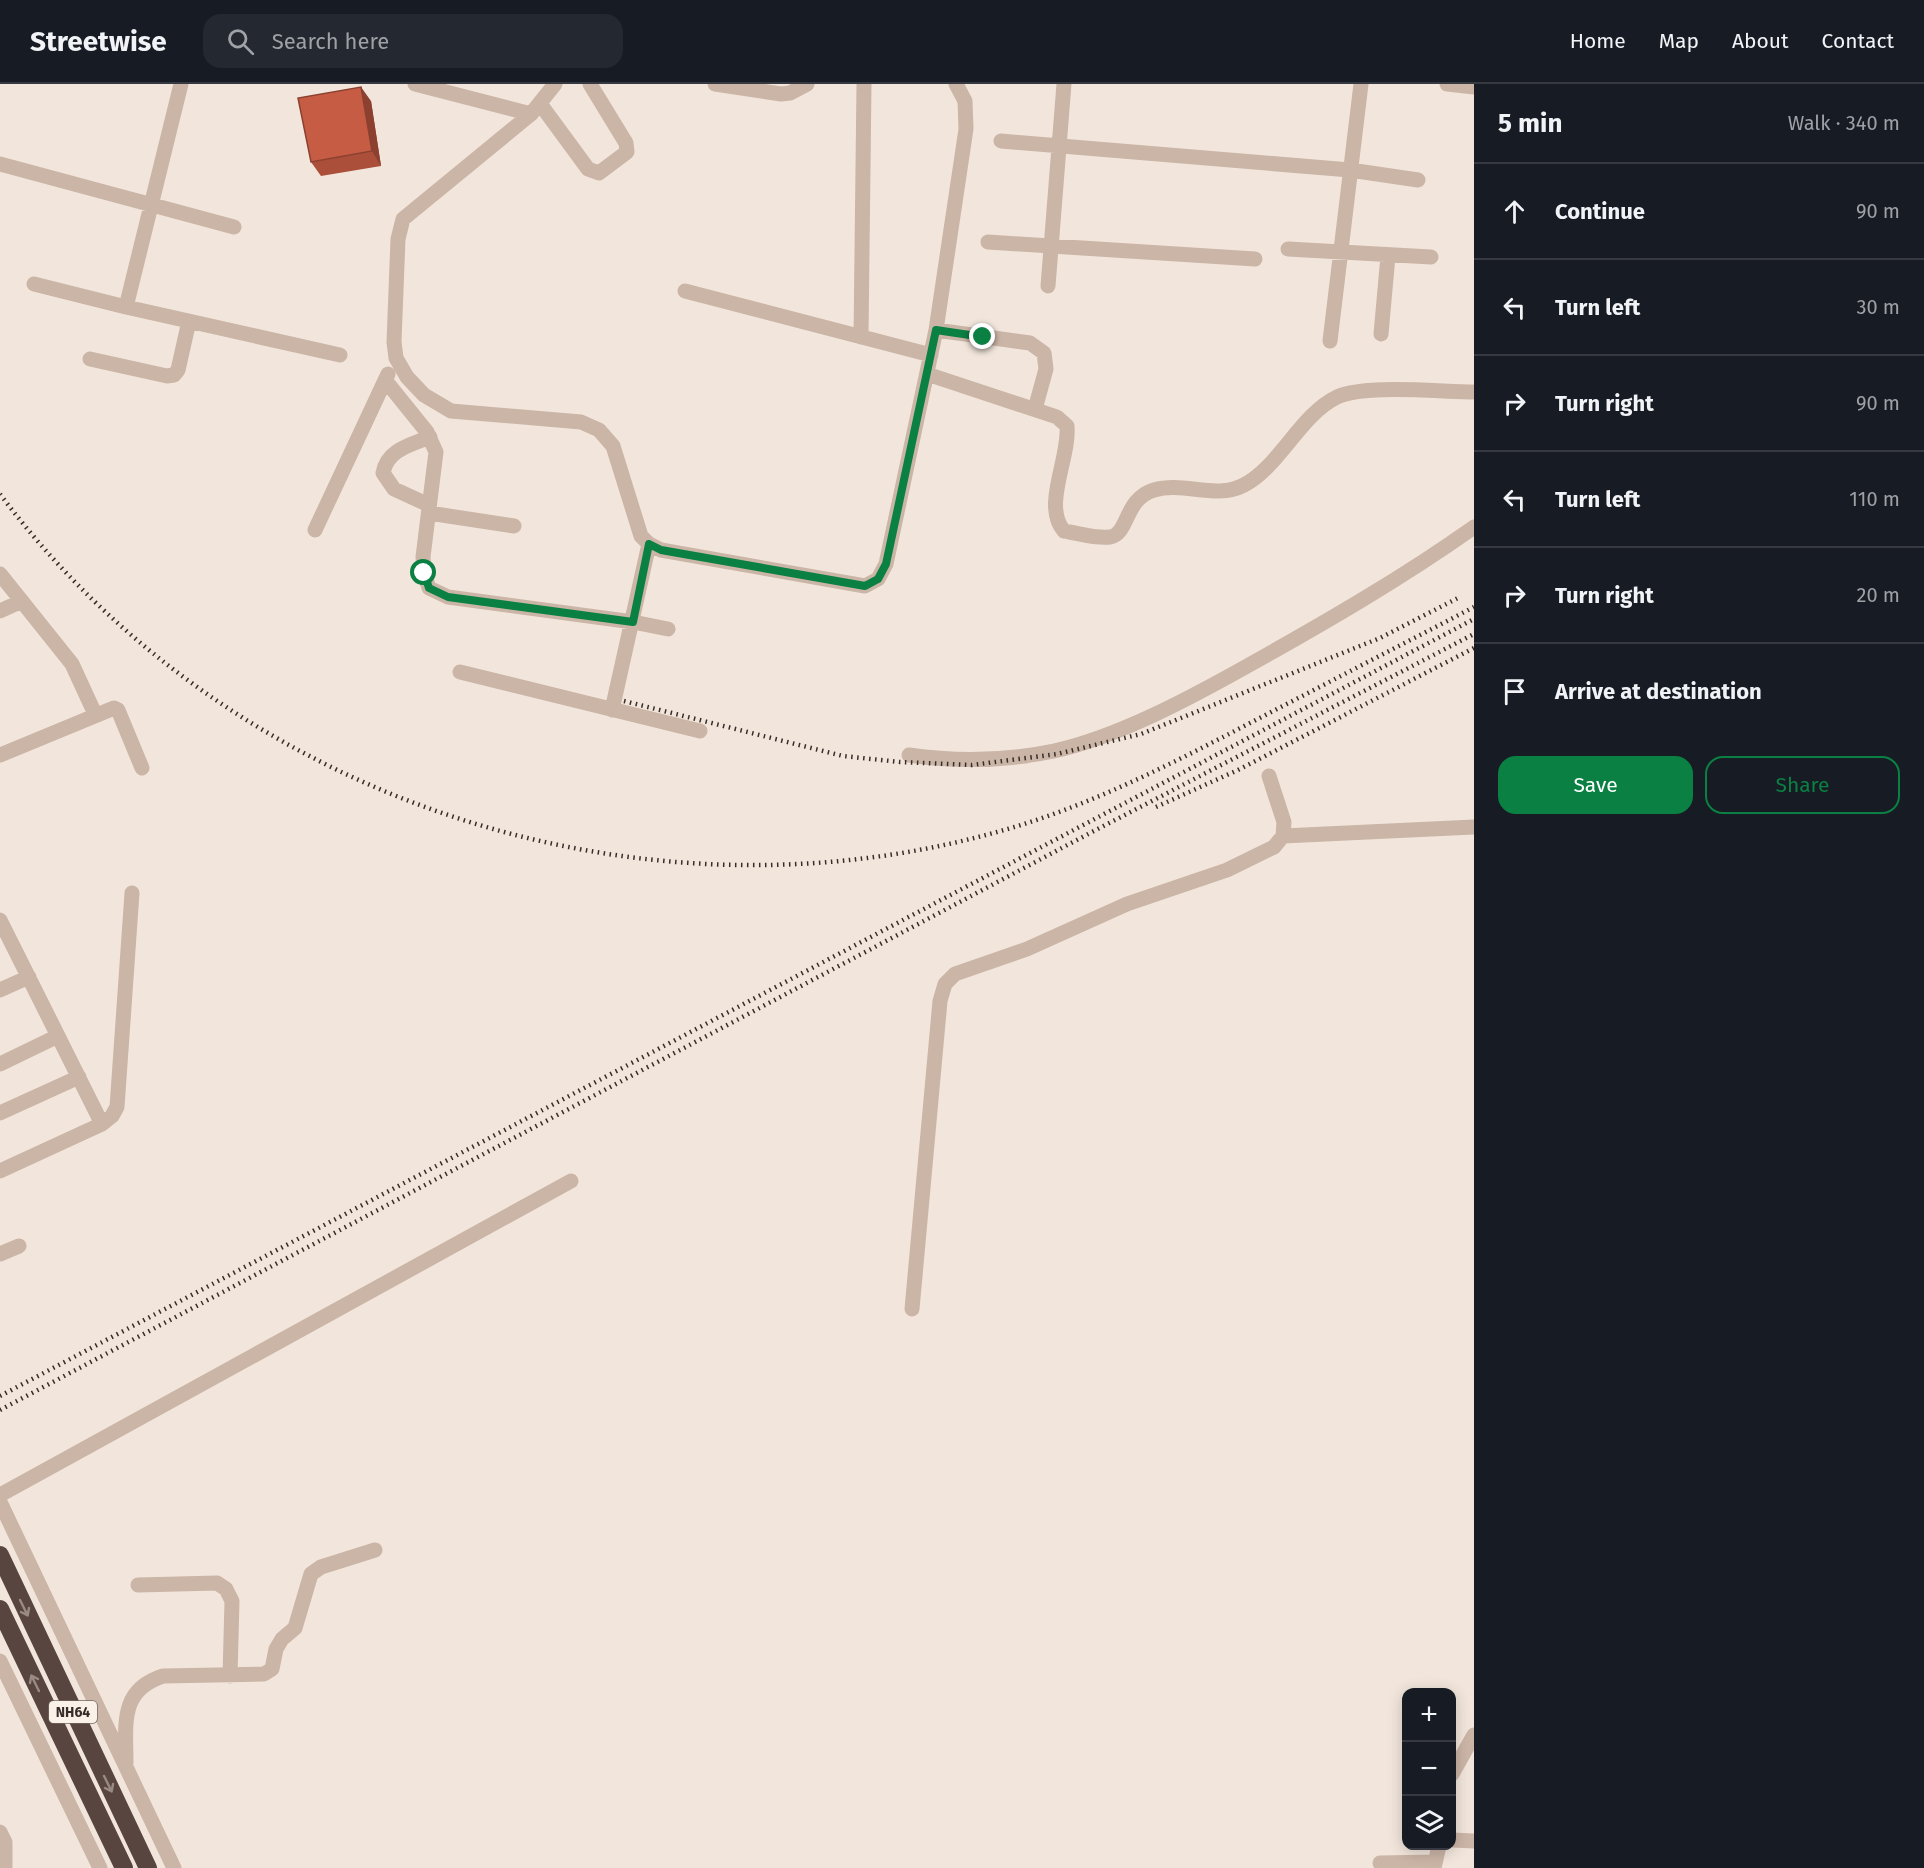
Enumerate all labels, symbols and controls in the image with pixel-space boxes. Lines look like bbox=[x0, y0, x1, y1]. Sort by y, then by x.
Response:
search box bbox=[203, 14, 623, 68]
text: Streetwise bbox=[30, 25, 167, 58]
icon: search bbox=[224, 25, 257, 58]
text: Search here bbox=[272, 28, 389, 55]
text: Home bbox=[1570, 28, 1626, 54]
text: Map bbox=[1659, 28, 1699, 54]
text: About bbox=[1732, 28, 1789, 54]
text: Contact bbox=[1822, 28, 1894, 54]
text: 5 min bbox=[1498, 108, 1562, 139]
text: Walk · 340 m bbox=[1788, 111, 1900, 135]
icon: ahead bbox=[1498, 195, 1531, 228]
text: Continue bbox=[1555, 198, 1645, 225]
text: 90 m bbox=[1856, 199, 1900, 223]
icon: left bbox=[1498, 291, 1531, 324]
text: Turn left bbox=[1555, 294, 1640, 321]
text: 30 m bbox=[1856, 295, 1900, 319]
route end bbox=[969, 323, 995, 349]
icon: right bbox=[1498, 387, 1531, 420]
text: Turn right bbox=[1555, 390, 1654, 417]
text: 90 m bbox=[1856, 391, 1900, 415]
icon: left bbox=[1498, 483, 1531, 516]
text: Turn left bbox=[1555, 486, 1640, 513]
text: 110 m bbox=[1849, 487, 1900, 511]
route start bbox=[410, 559, 436, 585]
icon: right bbox=[1498, 579, 1531, 612]
text: Turn right bbox=[1555, 582, 1654, 609]
text: 20 m bbox=[1857, 583, 1900, 607]
icon: arrive bbox=[1498, 675, 1531, 708]
text: Arrive at destination bbox=[1555, 678, 1762, 705]
button: Save bbox=[1498, 756, 1693, 814]
button: Share bbox=[1705, 756, 1900, 814]
one-way arrow bbox=[18, 1599, 30, 1617]
one-way arrow bbox=[29, 1674, 41, 1692]
map controls bbox=[1402, 1688, 1456, 1850]
button: + bbox=[1402, 1688, 1456, 1742]
road number: NH64 bbox=[49, 1701, 97, 1723]
button: − bbox=[1402, 1742, 1456, 1796]
one-way arrow bbox=[102, 1775, 114, 1793]
button: layers bbox=[1402, 1796, 1456, 1850]

